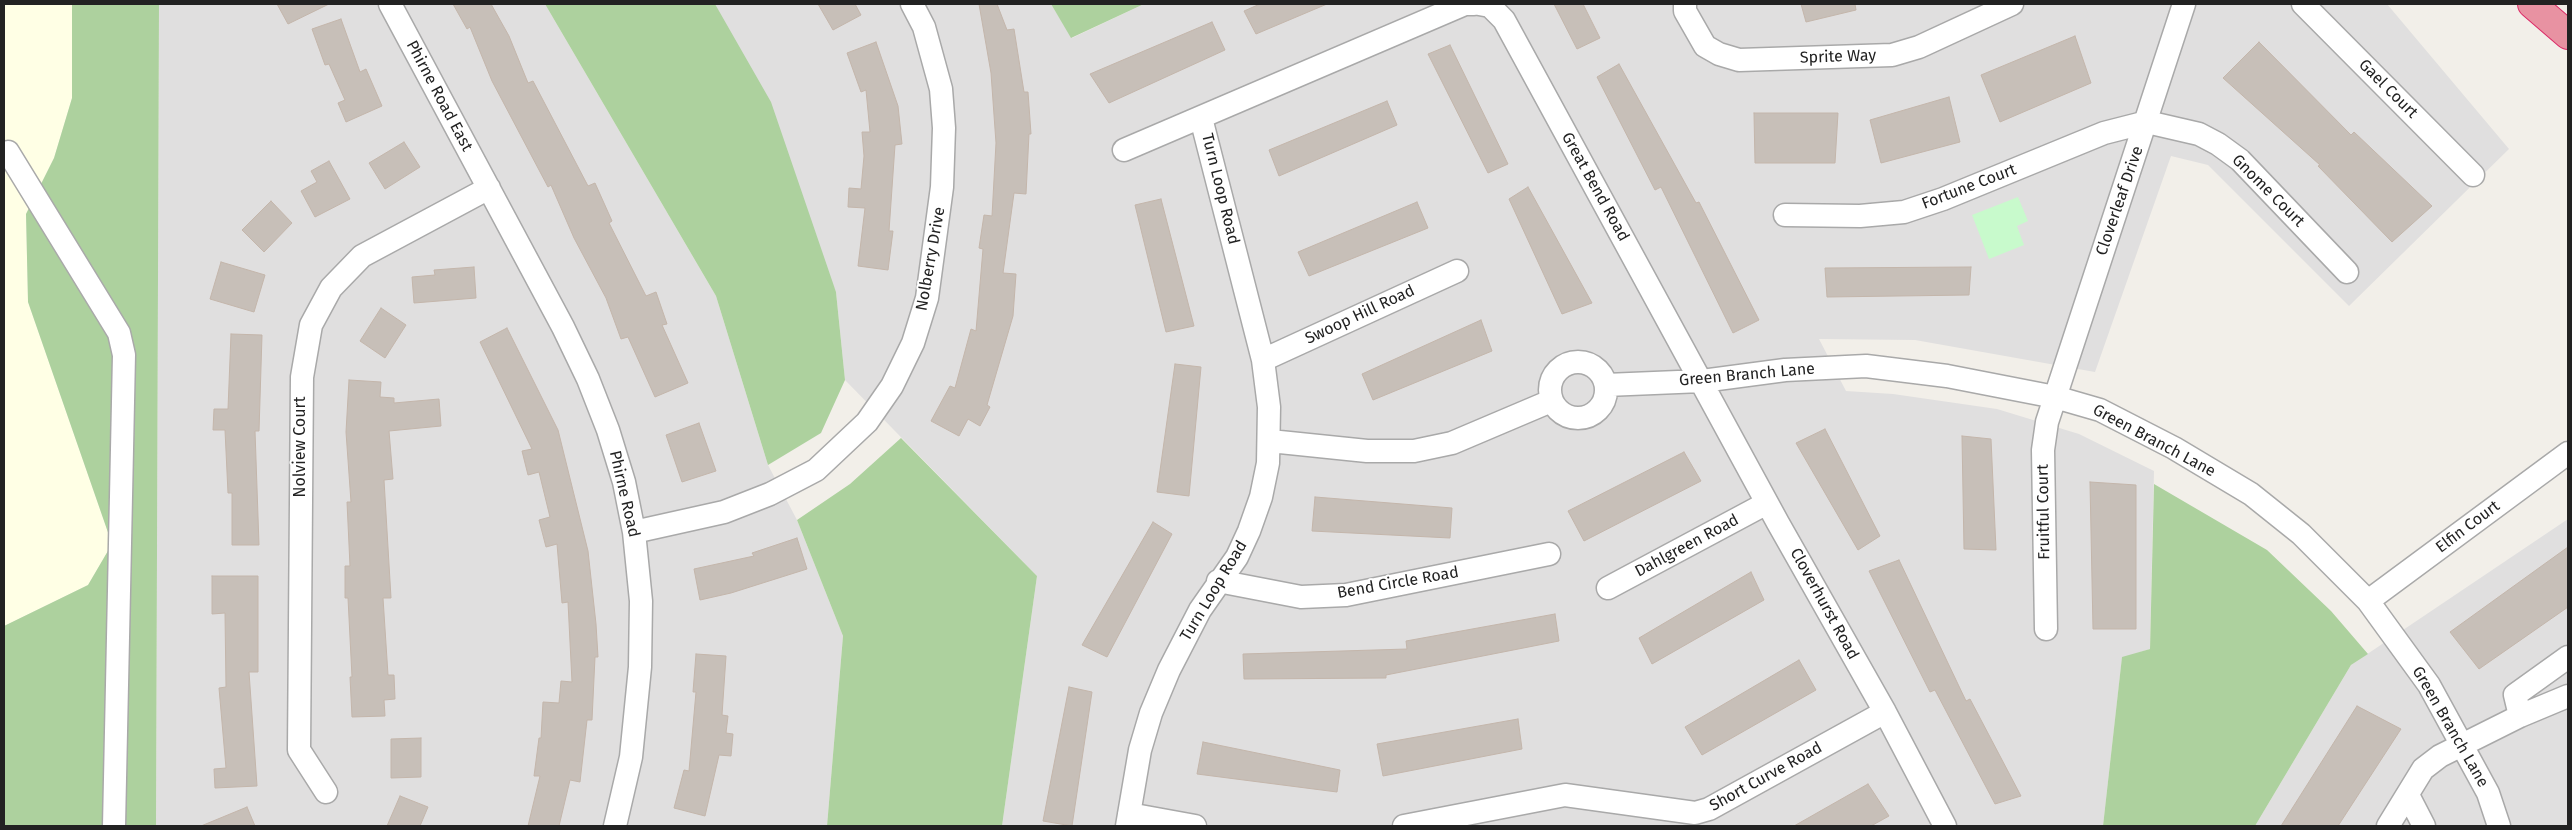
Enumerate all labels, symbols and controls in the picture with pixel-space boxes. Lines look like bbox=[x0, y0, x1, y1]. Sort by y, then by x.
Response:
street label: Phirne Road East bbox=[402, 37, 476, 155]
street label: Sprite Way bbox=[1799, 46, 1877, 68]
street label: Gael Court bbox=[2354, 55, 2422, 123]
street label: Great Bend Road bbox=[1557, 129, 1633, 245]
street label: Turn Loop Road bbox=[1197, 132, 1243, 246]
street label: Cloverleaf Drive bbox=[2092, 144, 2148, 258]
street label: Gnome Court bbox=[2228, 151, 2308, 231]
street label: Fortune Court bbox=[1919, 160, 2019, 214]
street label: Nolberry Drive bbox=[912, 206, 950, 312]
street label: Swoop Hill Road bbox=[1302, 281, 1418, 349]
street label: Green Branch Lane bbox=[1678, 360, 1816, 390]
street label: Nolview Court bbox=[291, 397, 311, 497]
street label: Green Branch Lane bbox=[2089, 401, 2219, 481]
street label: Phirne Road bbox=[605, 449, 643, 539]
street label: Fruitful Court bbox=[2034, 464, 2054, 560]
street label: Elfin Court bbox=[2432, 497, 2504, 557]
street label: Dahlgreen Road bbox=[1632, 511, 1742, 581]
street label: Turn Loop Road bbox=[1177, 537, 1251, 645]
street label: Cloverhurst Road bbox=[1785, 545, 1863, 663]
street label: Bend Circle Road bbox=[1336, 563, 1460, 603]
street label: Green Branch Lane bbox=[2408, 663, 2492, 791]
street label: Short Curve Road bbox=[1706, 738, 1826, 816]

